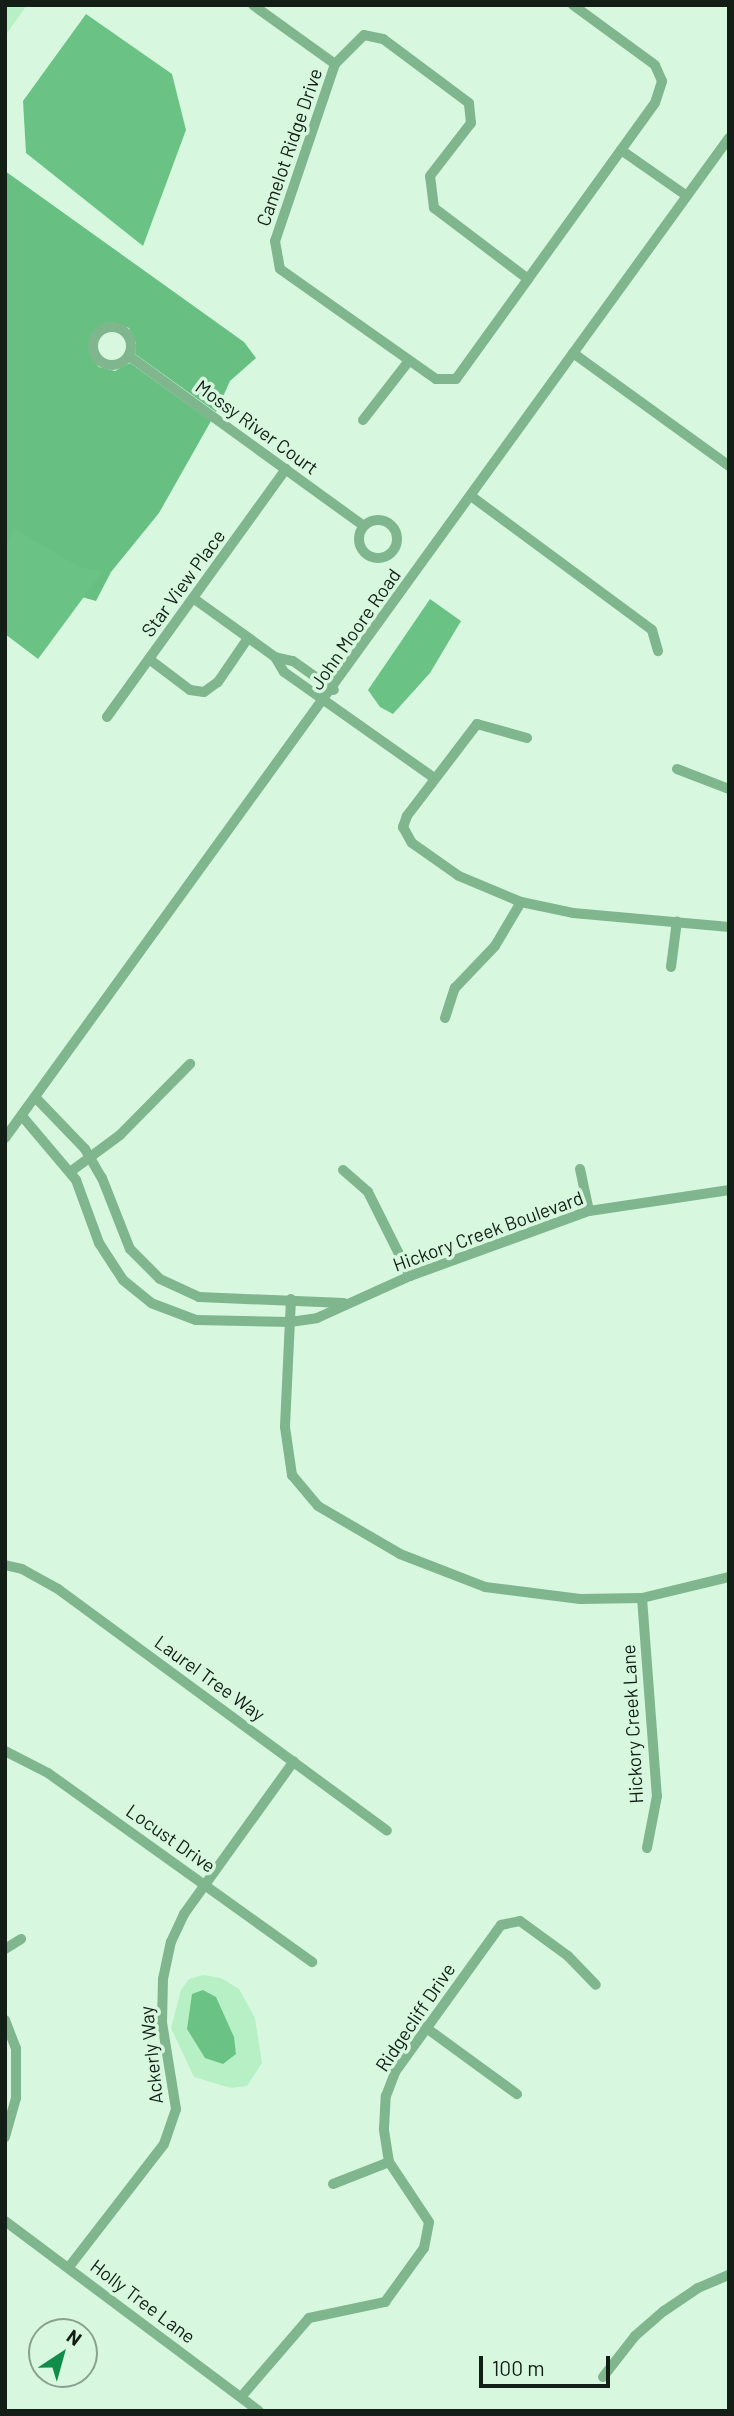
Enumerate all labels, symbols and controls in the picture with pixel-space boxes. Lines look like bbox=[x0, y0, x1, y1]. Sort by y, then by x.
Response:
street label: Camelot Ridge Drive bbox=[251, 65, 327, 229]
street label: Mossy River Court bbox=[191, 375, 323, 479]
street label: Star View Place bbox=[136, 525, 230, 641]
street label: John Moore Road bbox=[305, 564, 405, 694]
street label: Hickory Creek Boulevard bbox=[390, 1186, 586, 1276]
street label: Laurel Tree Way bbox=[150, 1630, 270, 1726]
street label: Hickory Creek Lane bbox=[616, 1644, 648, 1804]
street label: Locust Drive bbox=[122, 1799, 220, 1877]
street label: Ridgecliff Drive bbox=[370, 1958, 460, 2076]
street label: Ackerly Way bbox=[135, 2005, 167, 2105]
street label: Holly Tree Lane bbox=[86, 2254, 200, 2348]
north arrow bbox=[28, 2318, 98, 2388]
text: N bbox=[63, 2324, 86, 2350]
scale bar bbox=[482, 2342, 613, 2386]
text: 100 m bbox=[492, 2355, 545, 2380]

